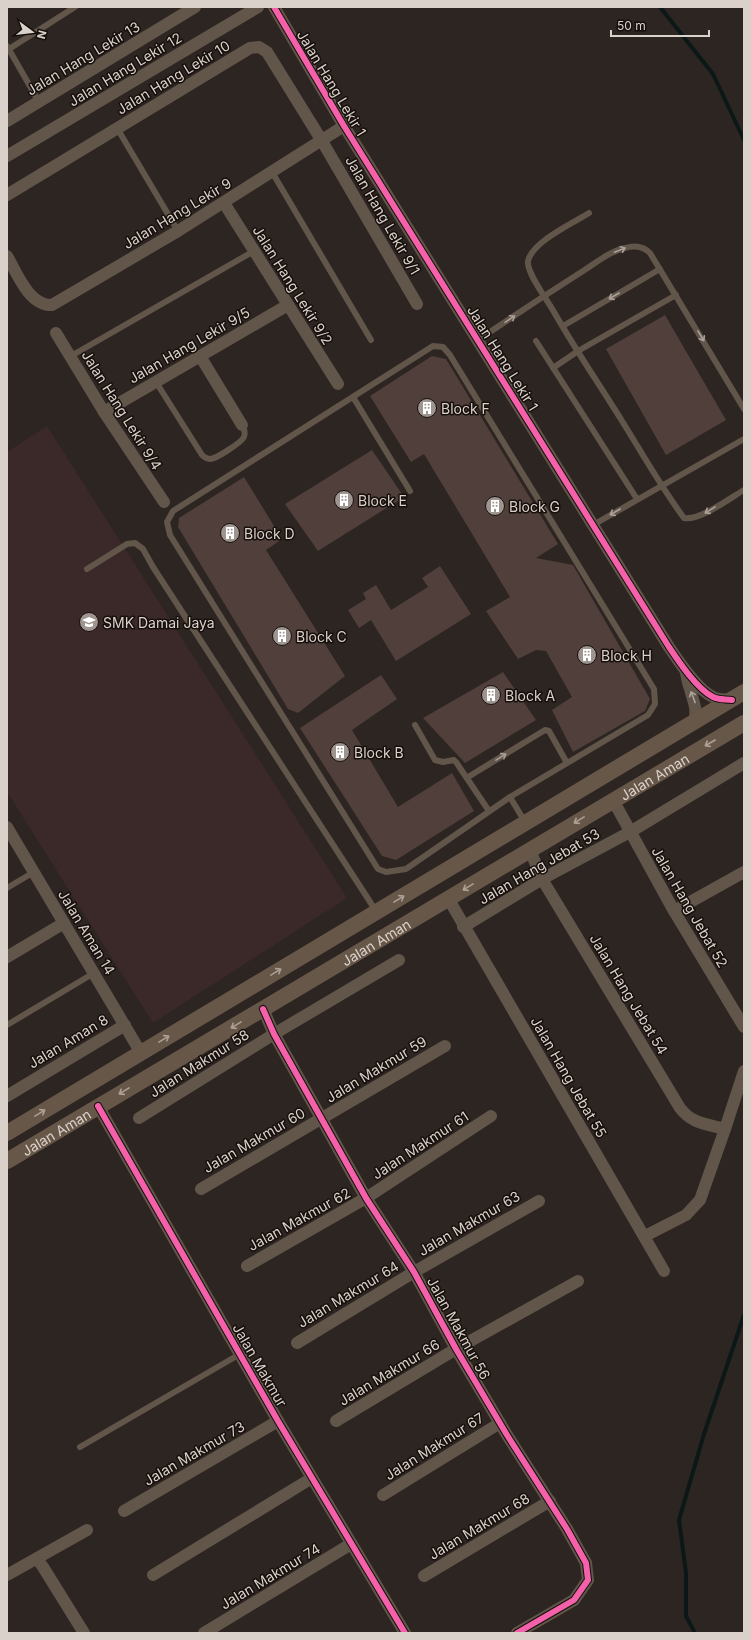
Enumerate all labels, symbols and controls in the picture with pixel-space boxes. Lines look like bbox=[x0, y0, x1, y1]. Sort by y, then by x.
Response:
north arrow bbox=[12, 12, 52, 52]
scale bar bbox=[611, 12, 709, 38]
street label: Jalan Hang Lekir 13 bbox=[23, 17, 143, 99]
text: 50 m bbox=[617, 18, 646, 33]
street label: Jalan Hang Lekir 1 bbox=[294, 27, 370, 139]
text: N bbox=[34, 29, 50, 40]
street label: Jalan Hang Lekir 12 bbox=[65, 29, 185, 109]
street label: Jalan Hang Lekir 10 bbox=[113, 36, 233, 118]
street label: Jalan Hang Lekir 9/1 bbox=[342, 153, 424, 277]
street label: Jalan Hang Lekir 9 bbox=[120, 174, 234, 252]
street label: Jalan Hang Lekir 9/2 bbox=[249, 222, 337, 348]
one-way arrow bbox=[614, 245, 626, 253]
one-way arrow bbox=[609, 292, 620, 300]
street label: Jalan Hang Lekir 1 bbox=[464, 302, 542, 414]
street label: Jalan Hang Lekir 9/5 bbox=[125, 303, 253, 387]
one-way arrow bbox=[504, 314, 516, 322]
one-way arrow bbox=[697, 330, 705, 341]
street label: Jalan Hang Lekir 9/4 bbox=[78, 347, 166, 473]
building icon: Block F bbox=[416, 397, 438, 419]
place label: Block F bbox=[441, 400, 490, 417]
building icon: Block E bbox=[333, 489, 355, 511]
place label: Block E bbox=[358, 492, 407, 509]
building icon: Block G bbox=[484, 495, 506, 517]
place label: Block G bbox=[509, 498, 560, 515]
one-way arrow bbox=[704, 506, 716, 514]
one-way arrow bbox=[609, 509, 621, 517]
building icon: Block D bbox=[219, 522, 241, 544]
place label: Block D bbox=[244, 525, 295, 542]
school or university icon: SMK Damai Jaya bbox=[78, 611, 100, 633]
place label: SMK Damai Jaya bbox=[103, 614, 215, 631]
building icon: Block C bbox=[271, 625, 293, 647]
place label: Block C bbox=[296, 628, 347, 645]
building icon: Block H bbox=[576, 644, 598, 666]
place label: Block H bbox=[601, 647, 652, 664]
building icon: Block A bbox=[480, 684, 502, 706]
place label: Block A bbox=[505, 687, 556, 704]
one-way arrow bbox=[688, 692, 696, 704]
one-way arrow bbox=[704, 739, 716, 747]
building icon: Block B bbox=[329, 741, 351, 763]
place label: Block B bbox=[354, 744, 404, 761]
street label: Jalan Aman bbox=[617, 749, 692, 803]
one-way arrow bbox=[495, 752, 507, 760]
one-way arrow bbox=[574, 817, 586, 825]
street label: Jalan Hang Jebat 53 bbox=[476, 824, 602, 908]
street label: Jalan Hang Jebat 52 bbox=[648, 844, 732, 970]
one-way arrow bbox=[462, 883, 474, 891]
street label: Jalan Aman 14 bbox=[55, 886, 119, 978]
one-way arrow bbox=[393, 894, 405, 902]
street label: Jalan Aman bbox=[338, 915, 413, 969]
street label: Jalan Hang Jebat 54 bbox=[586, 931, 672, 1057]
one-way arrow bbox=[270, 968, 282, 976]
street label: Jalan Aman 8 bbox=[25, 1011, 111, 1071]
street label: Jalan Hang Jebat 55 bbox=[527, 1014, 611, 1140]
one-way arrow bbox=[230, 1021, 242, 1029]
street label: Jalan Makmur 58 bbox=[146, 1025, 252, 1101]
street label: Jalan Makmur 59 bbox=[323, 1032, 429, 1106]
one-way arrow bbox=[158, 1035, 170, 1043]
one-way arrow bbox=[118, 1088, 130, 1096]
street label: Jalan Makmur 60 bbox=[200, 1104, 308, 1176]
street label: Jalan Aman bbox=[18, 1105, 94, 1159]
street label: Jalan Makmur 61 bbox=[369, 1107, 471, 1183]
one-way arrow bbox=[34, 1109, 46, 1117]
street label: Jalan Makmur 62 bbox=[245, 1184, 353, 1254]
street label: Jalan Makmur 63 bbox=[415, 1187, 523, 1259]
street label: Jalan Makmur 64 bbox=[294, 1257, 402, 1331]
street label: Jalan Makmur 56 bbox=[424, 1274, 494, 1382]
street label: Jalan Makmur bbox=[229, 1320, 291, 1410]
street label: Jalan Makmur 66 bbox=[335, 1335, 443, 1409]
street label: Jalan Makmur 67 bbox=[381, 1409, 487, 1483]
street label: Jalan Makmur 73 bbox=[141, 1417, 247, 1489]
street label: Jalan Makmur 68 bbox=[426, 1489, 532, 1563]
street label: Jalan Makmur 74 bbox=[217, 1540, 323, 1612]

